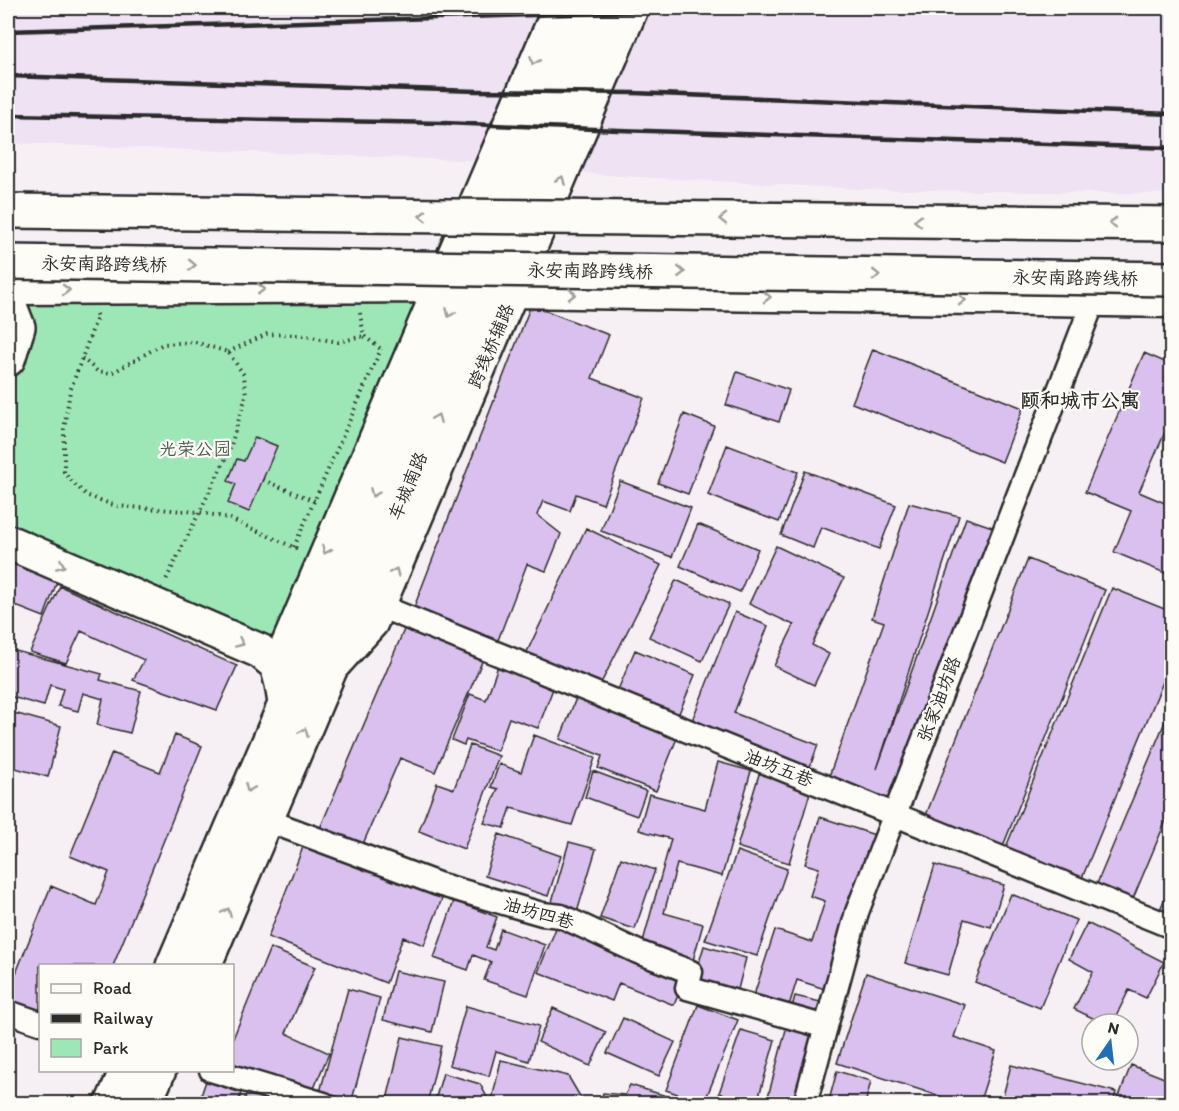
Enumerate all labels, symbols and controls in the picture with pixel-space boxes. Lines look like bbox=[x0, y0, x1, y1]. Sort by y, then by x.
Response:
one-way arrow bbox=[529, 55, 541, 66]
one-way arrow bbox=[554, 175, 566, 186]
one-way arrow bbox=[419, 209, 428, 222]
one-way arrow bbox=[719, 213, 728, 225]
one-way arrow bbox=[914, 215, 923, 227]
one-way arrow bbox=[1109, 217, 1118, 229]
street label: 永安南路跨线桥 bbox=[41, 252, 167, 276]
one-way arrow bbox=[187, 259, 196, 271]
street label: 永安南路跨线桥 bbox=[527, 259, 653, 283]
one-way arrow bbox=[676, 266, 685, 278]
street label: 永安南路跨线桥 bbox=[1012, 266, 1138, 290]
one-way arrow bbox=[871, 269, 880, 281]
one-way arrow bbox=[61, 283, 70, 296]
one-way arrow bbox=[256, 283, 265, 295]
one-way arrow bbox=[567, 288, 576, 300]
one-way arrow bbox=[762, 291, 771, 303]
one-way arrow bbox=[957, 294, 966, 306]
street label: 跨线桥辅路 bbox=[463, 300, 519, 392]
one-way arrow bbox=[445, 307, 457, 318]
district label: 颐和城市公寓 bbox=[1020, 388, 1140, 412]
one-way arrow bbox=[430, 413, 442, 424]
park label: 光荣公园 bbox=[159, 438, 231, 460]
street label: 车城南路 bbox=[384, 449, 432, 523]
one-way arrow bbox=[369, 487, 381, 498]
one-way arrow bbox=[321, 544, 333, 555]
one-way arrow bbox=[55, 558, 66, 570]
one-way arrow bbox=[388, 568, 400, 579]
one-way arrow bbox=[234, 635, 245, 647]
street label: 张家油坊路 bbox=[913, 653, 965, 745]
one-way arrow bbox=[297, 728, 309, 739]
street label: 油坊五巷 bbox=[742, 744, 816, 792]
one-way arrow bbox=[244, 782, 256, 793]
street label: 油坊四巷 bbox=[501, 893, 577, 933]
one-way arrow bbox=[220, 907, 232, 918]
legend bbox=[39, 964, 234, 1072]
text: Road bbox=[93, 977, 132, 999]
text: Railway bbox=[93, 1007, 154, 1029]
north arrow bbox=[1080, 1012, 1140, 1072]
text: N bbox=[1106, 1017, 1121, 1038]
text: Park bbox=[93, 1037, 128, 1059]

